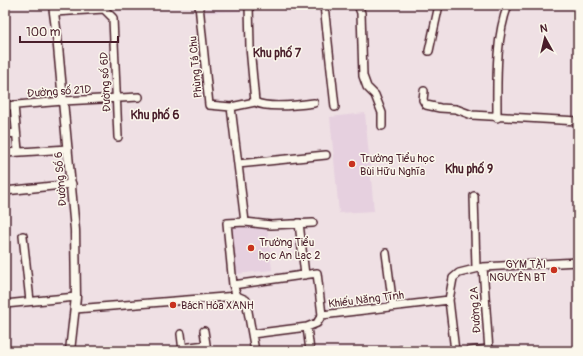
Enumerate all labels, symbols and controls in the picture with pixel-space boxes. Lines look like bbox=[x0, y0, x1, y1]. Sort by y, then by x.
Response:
scale bar bbox=[20, 18, 118, 44]
north arrow bbox=[525, 18, 565, 58]
text: N bbox=[539, 22, 549, 36]
text: 100 m bbox=[26, 25, 61, 40]
street label: Phùng Tá Chu bbox=[186, 35, 205, 98]
district label: Khu phố 7 bbox=[253, 45, 302, 61]
street label: Đường số 6D bbox=[97, 52, 114, 112]
street label: Đường số 21D bbox=[27, 83, 92, 100]
district label: Khu phố 6 bbox=[131, 107, 179, 123]
street label: Đường Số 6 bbox=[52, 151, 69, 207]
place label: Trường Tiểu học Bùi Hữu Nghĩa bbox=[360, 152, 435, 178]
marker: Trường Tiểu học Bùi Hữu Nghĩa bbox=[347, 159, 357, 169]
district label: Khu phố 9 bbox=[445, 161, 493, 177]
place label: Trường Tiểu học An Lạc 2 bbox=[259, 236, 320, 262]
marker: Trường Tiểu học An Lạc 2 bbox=[246, 243, 256, 253]
place label: GYM TÀI NGUYÊN BT bbox=[489, 258, 546, 284]
marker: GYM TÀI NGUYÊN BT bbox=[549, 265, 559, 275]
street label: Đường 2A bbox=[467, 286, 484, 334]
street label: Khiếu Năng Tĩnh bbox=[327, 288, 405, 311]
place label: Bách Hóa XANH bbox=[181, 299, 254, 312]
marker: Bách Hóa XANH bbox=[168, 300, 178, 310]

